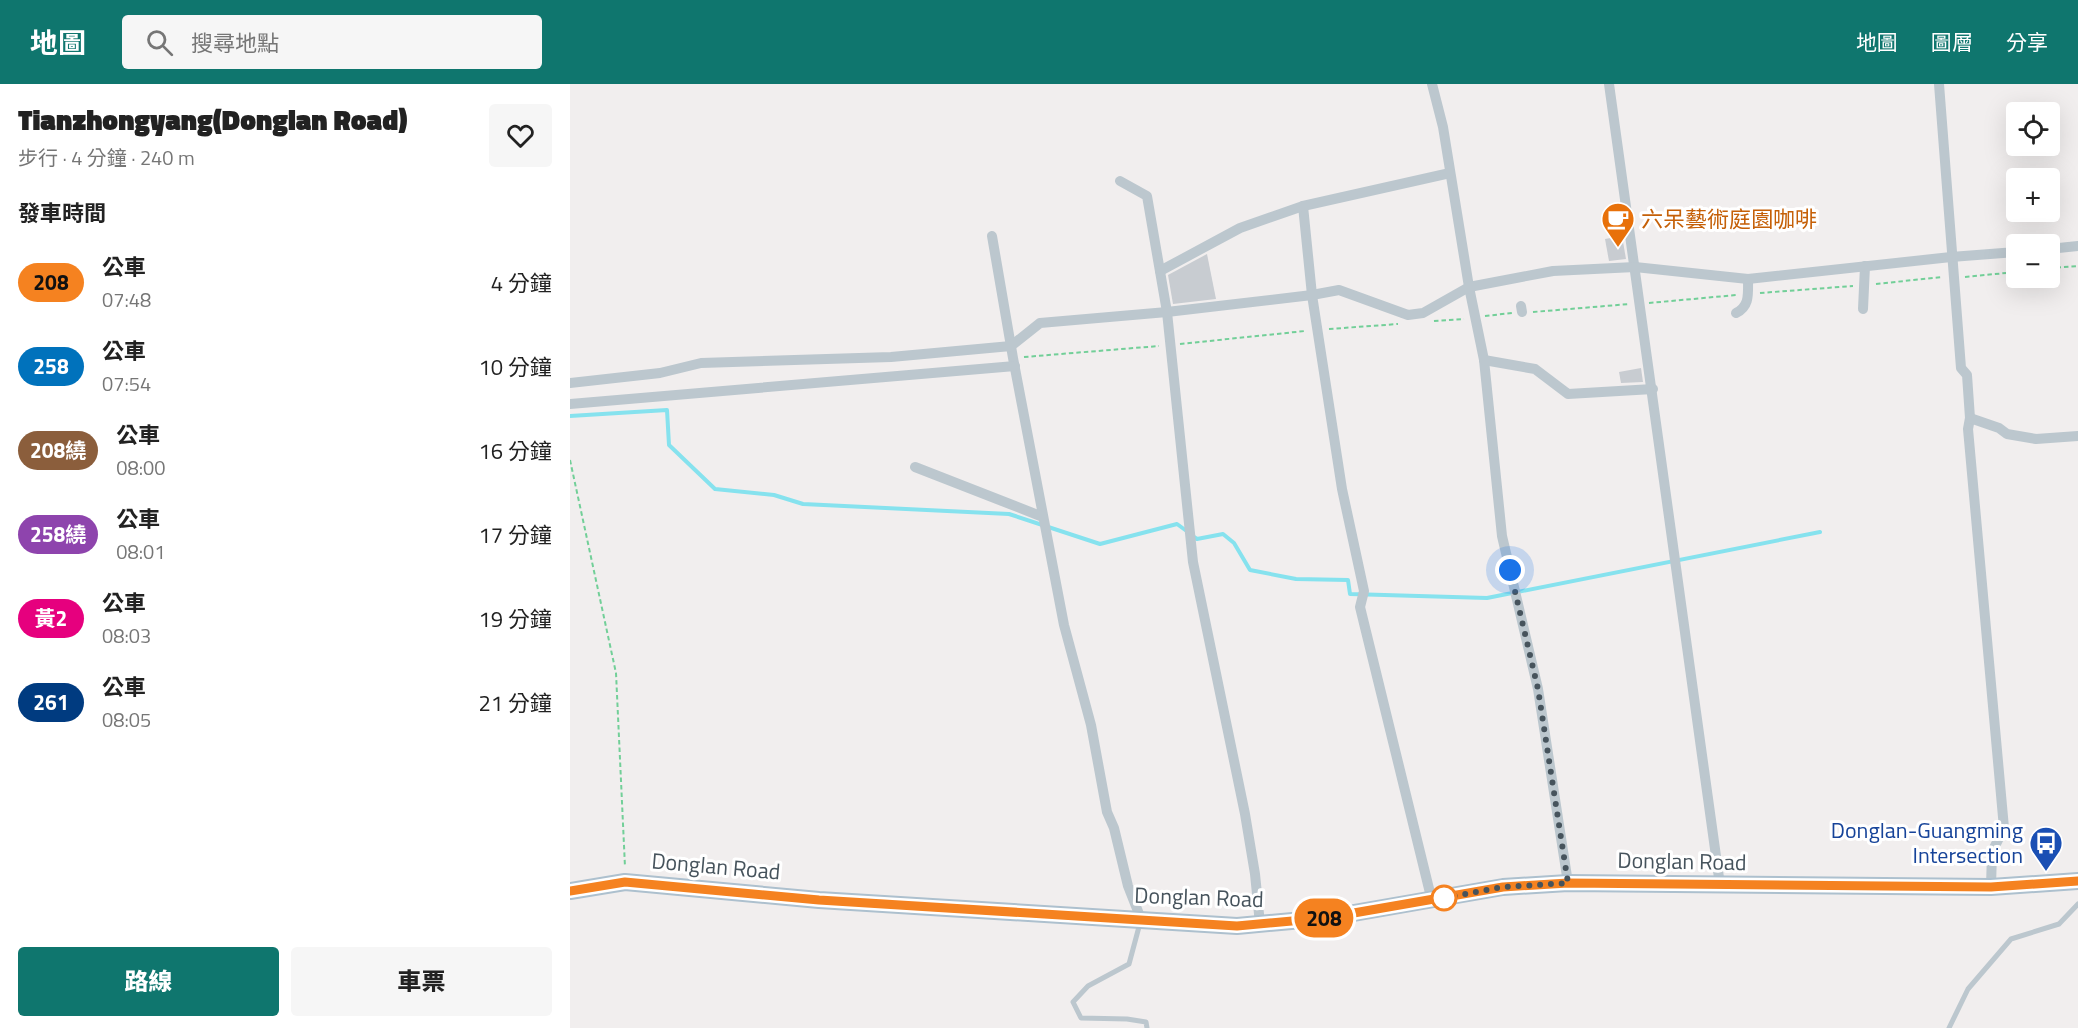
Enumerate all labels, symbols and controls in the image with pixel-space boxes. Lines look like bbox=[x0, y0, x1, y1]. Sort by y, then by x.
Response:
search box bbox=[122, 15, 542, 69]
text: 地圖 bbox=[30, 21, 86, 64]
icon: search bbox=[143, 26, 176, 59]
text: 搜尋地點 bbox=[191, 26, 279, 60]
text: 地圖 bbox=[1856, 26, 1898, 58]
text: 圖層 bbox=[1931, 26, 1973, 58]
text: 分享 bbox=[2006, 26, 2048, 58]
text: Tianzhongyang(Donglan Road) bbox=[18, 98, 407, 141]
map controls bbox=[2006, 102, 2060, 288]
button: locate bbox=[2006, 102, 2060, 156]
button: heart bbox=[489, 104, 552, 167]
text: 步行 · 4 分鐘 · 240 m bbox=[18, 142, 195, 173]
button: + bbox=[2006, 168, 2060, 222]
text: 發車時間 bbox=[18, 196, 106, 230]
cafe icon: 六呆藝術庭園咖啡 bbox=[1600, 201, 1636, 248]
place label: 六呆藝術庭園咖啡 bbox=[1641, 202, 1817, 236]
button: − bbox=[2006, 234, 2060, 288]
text: 公車 bbox=[102, 250, 146, 284]
text: 208 bbox=[33, 266, 69, 298]
text: 4 分鐘 bbox=[491, 266, 552, 300]
text: 07:48 bbox=[102, 284, 151, 315]
text: 公車 bbox=[102, 334, 146, 368]
text: 258 bbox=[33, 350, 69, 382]
text: 10 分鐘 bbox=[479, 350, 552, 384]
text: 07:54 bbox=[102, 368, 151, 399]
text: 公車 bbox=[116, 418, 160, 452]
text: 208繞 bbox=[30, 434, 86, 466]
text: 16 分鐘 bbox=[479, 434, 552, 468]
text: 08:00 bbox=[116, 452, 165, 483]
text: 公車 bbox=[116, 502, 160, 536]
text: 258繞 bbox=[30, 518, 86, 550]
text: 17 分鐘 bbox=[479, 518, 552, 552]
text: 08:01 bbox=[116, 536, 165, 567]
your location bbox=[1495, 555, 1525, 585]
text: 公車 bbox=[102, 586, 146, 620]
text: 黃2 bbox=[35, 602, 67, 634]
text: 19 分鐘 bbox=[479, 602, 552, 636]
text: 08:03 bbox=[102, 620, 151, 651]
text: 公車 bbox=[102, 670, 146, 704]
text: 261 bbox=[33, 686, 69, 718]
text: 21 分鐘 bbox=[479, 686, 552, 720]
text: 08:05 bbox=[102, 704, 151, 735]
place label: Donglan-Guangming Intersection bbox=[1831, 813, 2023, 872]
bus stop icon: Donglan-Guangming Intersection bbox=[2028, 825, 2064, 872]
street label: Donglan Road bbox=[650, 843, 782, 889]
street label: Donglan Road bbox=[1617, 843, 1747, 879]
street label: Donglan Road bbox=[1134, 878, 1264, 916]
unlabelled marker bbox=[1431, 885, 1457, 911]
line badge: 208 bbox=[1290, 898, 1359, 938]
text: 208 bbox=[1306, 902, 1342, 934]
button: 路線 bbox=[18, 947, 279, 1016]
button: 車票 bbox=[291, 947, 552, 1016]

